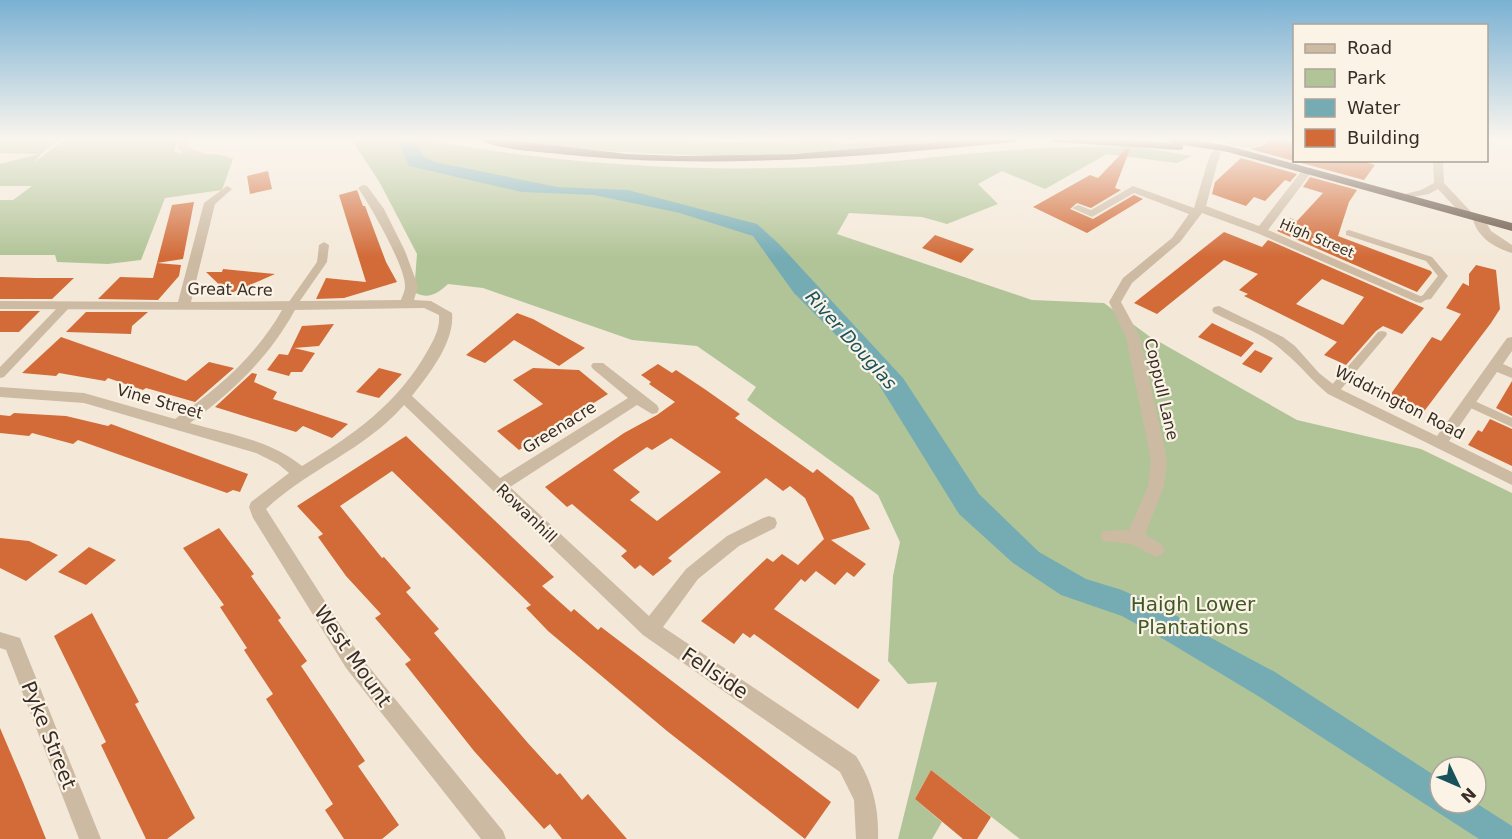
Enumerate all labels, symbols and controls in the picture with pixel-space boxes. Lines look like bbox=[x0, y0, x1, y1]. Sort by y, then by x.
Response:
legend bbox=[1293, 24, 1488, 162]
text: Road bbox=[1347, 37, 1392, 58]
text: Park bbox=[1347, 67, 1386, 88]
text: Water bbox=[1347, 97, 1401, 118]
text: Building bbox=[1347, 127, 1420, 148]
street label: High Street bbox=[1277, 215, 1357, 261]
street label: Great Acre bbox=[187, 279, 273, 300]
water label: River Douglas bbox=[802, 286, 901, 393]
street label: Coppull Lane bbox=[1141, 336, 1182, 442]
street label: Widdrington Road bbox=[1332, 362, 1468, 443]
street label: Vine Street bbox=[115, 380, 205, 423]
street label: Greenacre bbox=[519, 397, 600, 458]
street label: Rowanhill bbox=[492, 480, 561, 547]
park label: Haigh Lower Plantations bbox=[1131, 592, 1256, 639]
street label: West Mount bbox=[309, 601, 397, 711]
street label: Fellside bbox=[677, 642, 753, 704]
street label: Pyke Street bbox=[16, 678, 82, 793]
north arrow bbox=[1428, 755, 1488, 815]
text: N bbox=[1457, 784, 1480, 806]

